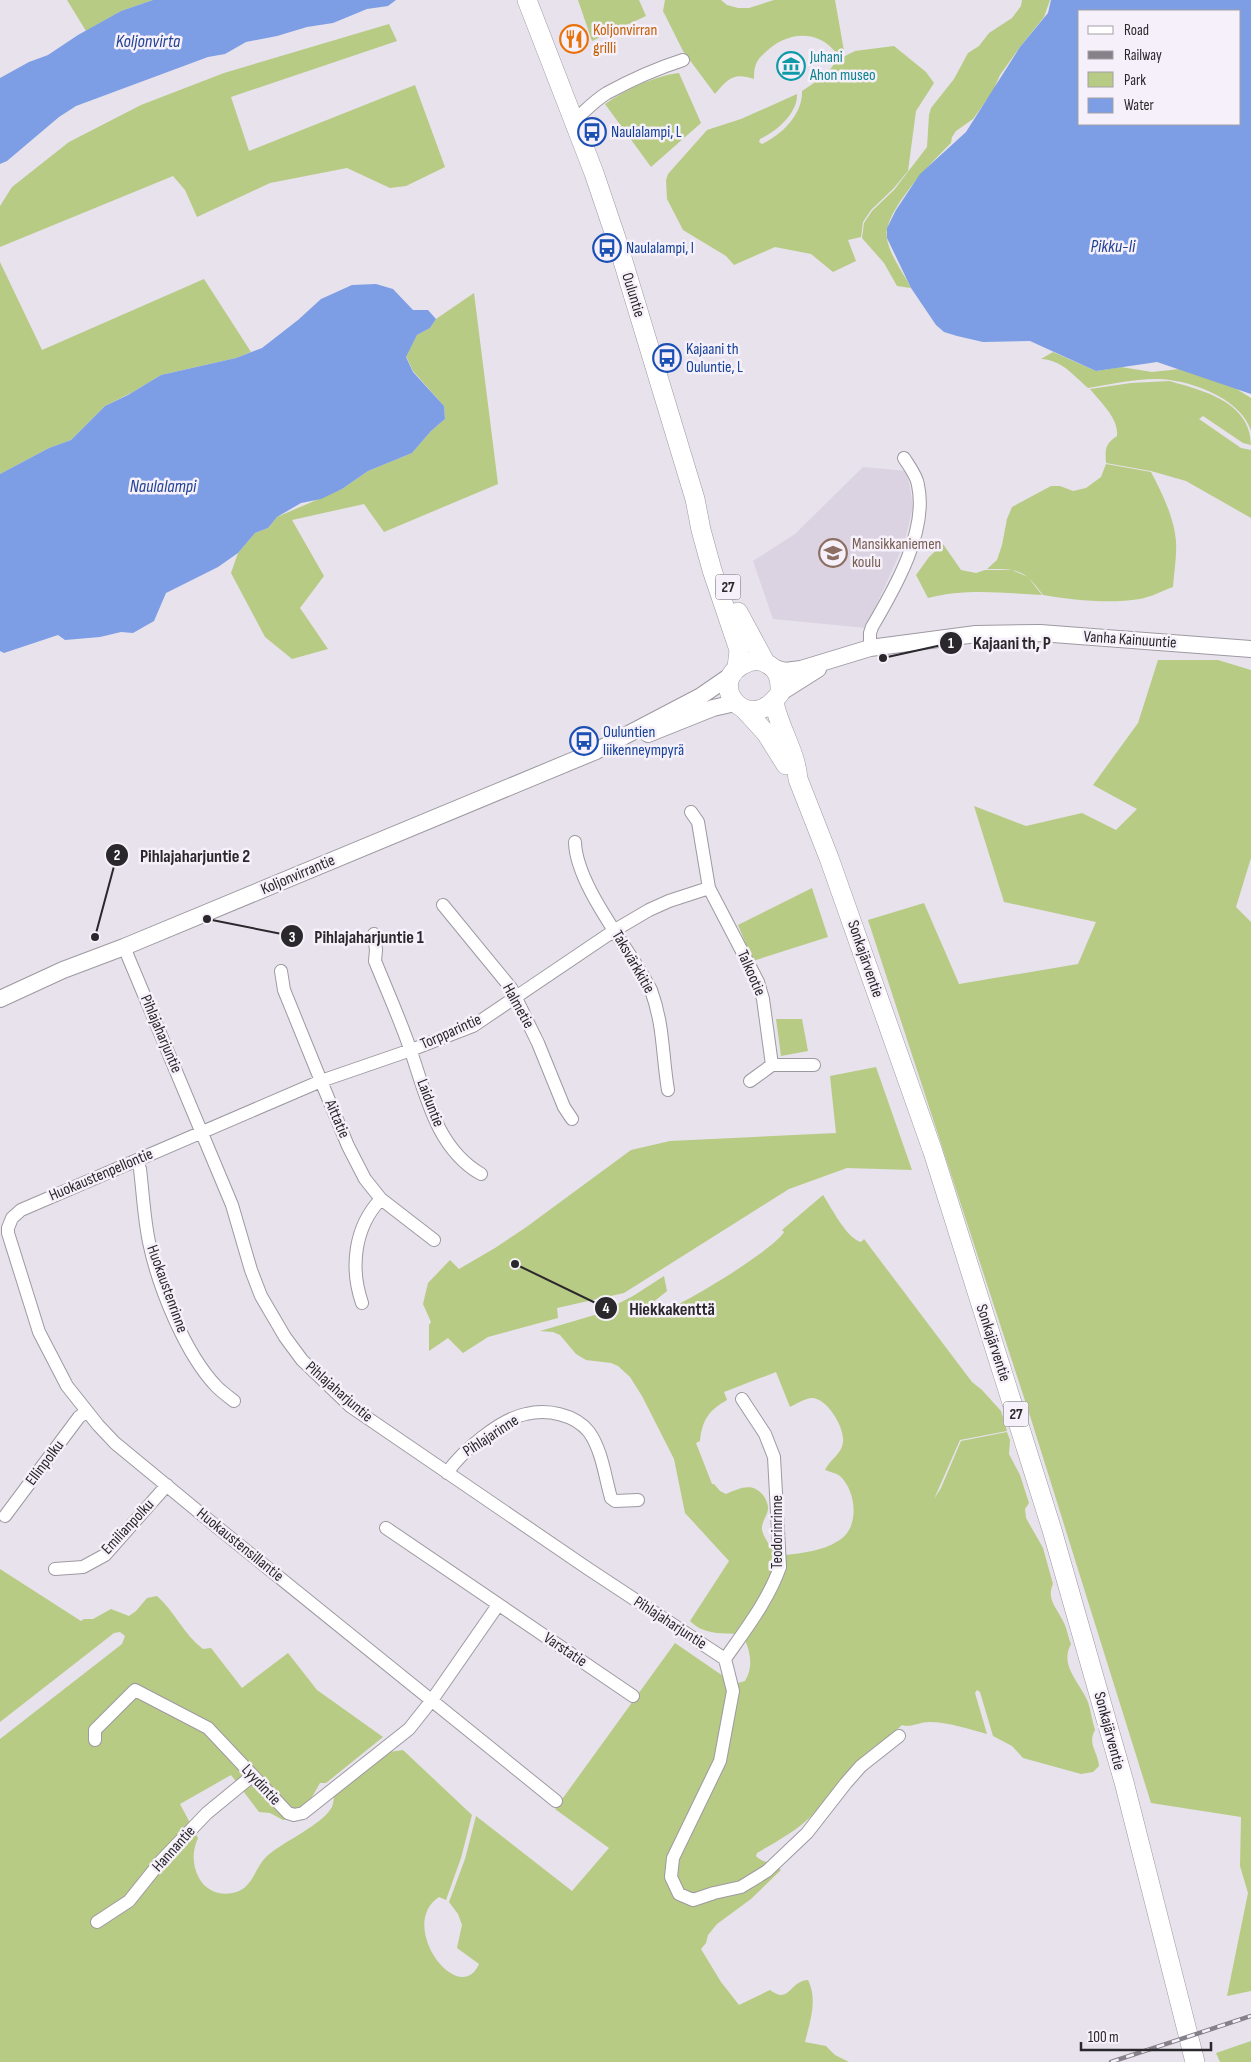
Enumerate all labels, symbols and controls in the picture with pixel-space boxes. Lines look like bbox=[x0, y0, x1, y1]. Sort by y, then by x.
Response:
legend bbox=[1078, 10, 1241, 125]
place label: Koljonvirran grilli bbox=[593, 21, 657, 58]
text: Road bbox=[1124, 21, 1149, 40]
restaurant icon: Koljonvirran grilli bbox=[559, 24, 589, 54]
water label: Koljonvirta bbox=[116, 31, 181, 52]
text: Railway bbox=[1124, 46, 1162, 65]
place label: Juhani Ahon museo bbox=[809, 48, 876, 85]
museum icon: Juhani Ahon museo bbox=[776, 51, 806, 81]
text: Park bbox=[1124, 71, 1146, 90]
text: Water bbox=[1124, 96, 1155, 115]
bus stop icon: Naulalampi, L bbox=[577, 117, 607, 147]
place label: Naulalampi, L bbox=[611, 123, 682, 142]
bus stop icon: Naulalampi, I bbox=[592, 233, 622, 263]
water label: Pikku-Ii bbox=[1091, 236, 1136, 257]
place label: Naulalampi, I bbox=[626, 239, 694, 258]
street label: Ouluntie bbox=[617, 270, 649, 320]
place label: Kajaani th Ouluntie, L bbox=[686, 340, 743, 377]
bus stop icon: Kajaani th Ouluntie, L bbox=[652, 343, 682, 373]
water label: Naulalampi bbox=[130, 476, 197, 497]
place label: Mansikkaniemen koulu bbox=[852, 535, 941, 572]
school or university icon: Mansikkaniemen koulu bbox=[818, 538, 848, 568]
road number: 27 bbox=[716, 574, 740, 600]
callout: Kajaani th, P bbox=[938, 626, 1061, 659]
street label: Vanha Kainuuntie bbox=[1083, 627, 1177, 653]
text: Kajaani th, P bbox=[973, 633, 1051, 654]
text: 1 bbox=[948, 634, 954, 653]
place label: Ouluntien liikenneympyrä bbox=[603, 723, 684, 760]
bus stop icon: Ouluntien liikenneympyrä bbox=[569, 726, 599, 756]
callout: Pihlajaharjuntie 2 bbox=[105, 839, 260, 872]
text: 2 bbox=[114, 846, 120, 865]
text: Pihlajaharjuntie 2 bbox=[140, 846, 250, 867]
street label: Koljonvirrantie bbox=[258, 851, 338, 899]
street label: Sonkajärventie bbox=[843, 918, 887, 1000]
callout: Pihlajaharjuntie 1 bbox=[279, 920, 433, 953]
text: Pihlajaharjuntie 1 bbox=[314, 927, 424, 948]
street label: Taksvärkkitie bbox=[607, 927, 659, 997]
text: 3 bbox=[289, 928, 296, 947]
street label: Talkootie bbox=[733, 947, 769, 999]
street label: Halmetie bbox=[498, 980, 538, 1032]
street label: Pihlajaharjuntie bbox=[136, 992, 186, 1076]
street label: Torpparintie bbox=[417, 1010, 485, 1054]
street label: Laiduntie bbox=[412, 1076, 448, 1130]
street label: Aittatie bbox=[320, 1096, 354, 1141]
street label: Huokaustenpellontie bbox=[46, 1145, 156, 1205]
street label: Huokaustenrinne bbox=[142, 1243, 192, 1335]
callout: Hiekkakenttä bbox=[594, 1292, 724, 1325]
text: 4 bbox=[603, 1299, 610, 1318]
text: Hiekkakenttä bbox=[629, 1299, 715, 1320]
street label: Sonkajärventie bbox=[972, 1302, 1014, 1384]
street label: Pihlajaharjuntie bbox=[301, 1358, 377, 1426]
road number: 27 bbox=[1004, 1402, 1028, 1426]
street label: Pihlajarinne bbox=[460, 1411, 522, 1461]
street label: Ellinpolku bbox=[22, 1437, 68, 1489]
street label: Teodorinrinne bbox=[768, 1495, 787, 1569]
street label: Emilianpolku bbox=[98, 1496, 158, 1558]
street label: Huokaustensillantie bbox=[193, 1504, 287, 1586]
street label: Pihlajaharjuntie bbox=[630, 1592, 710, 1654]
street label: Varstatie bbox=[540, 1629, 590, 1671]
street label: Sonkajärventie bbox=[1089, 1690, 1129, 1772]
street label: Lyydintie bbox=[237, 1761, 285, 1809]
street label: Hannantie bbox=[148, 1822, 200, 1876]
scale bar bbox=[1081, 2020, 1211, 2052]
text: 100 m bbox=[1088, 2028, 1119, 2047]

